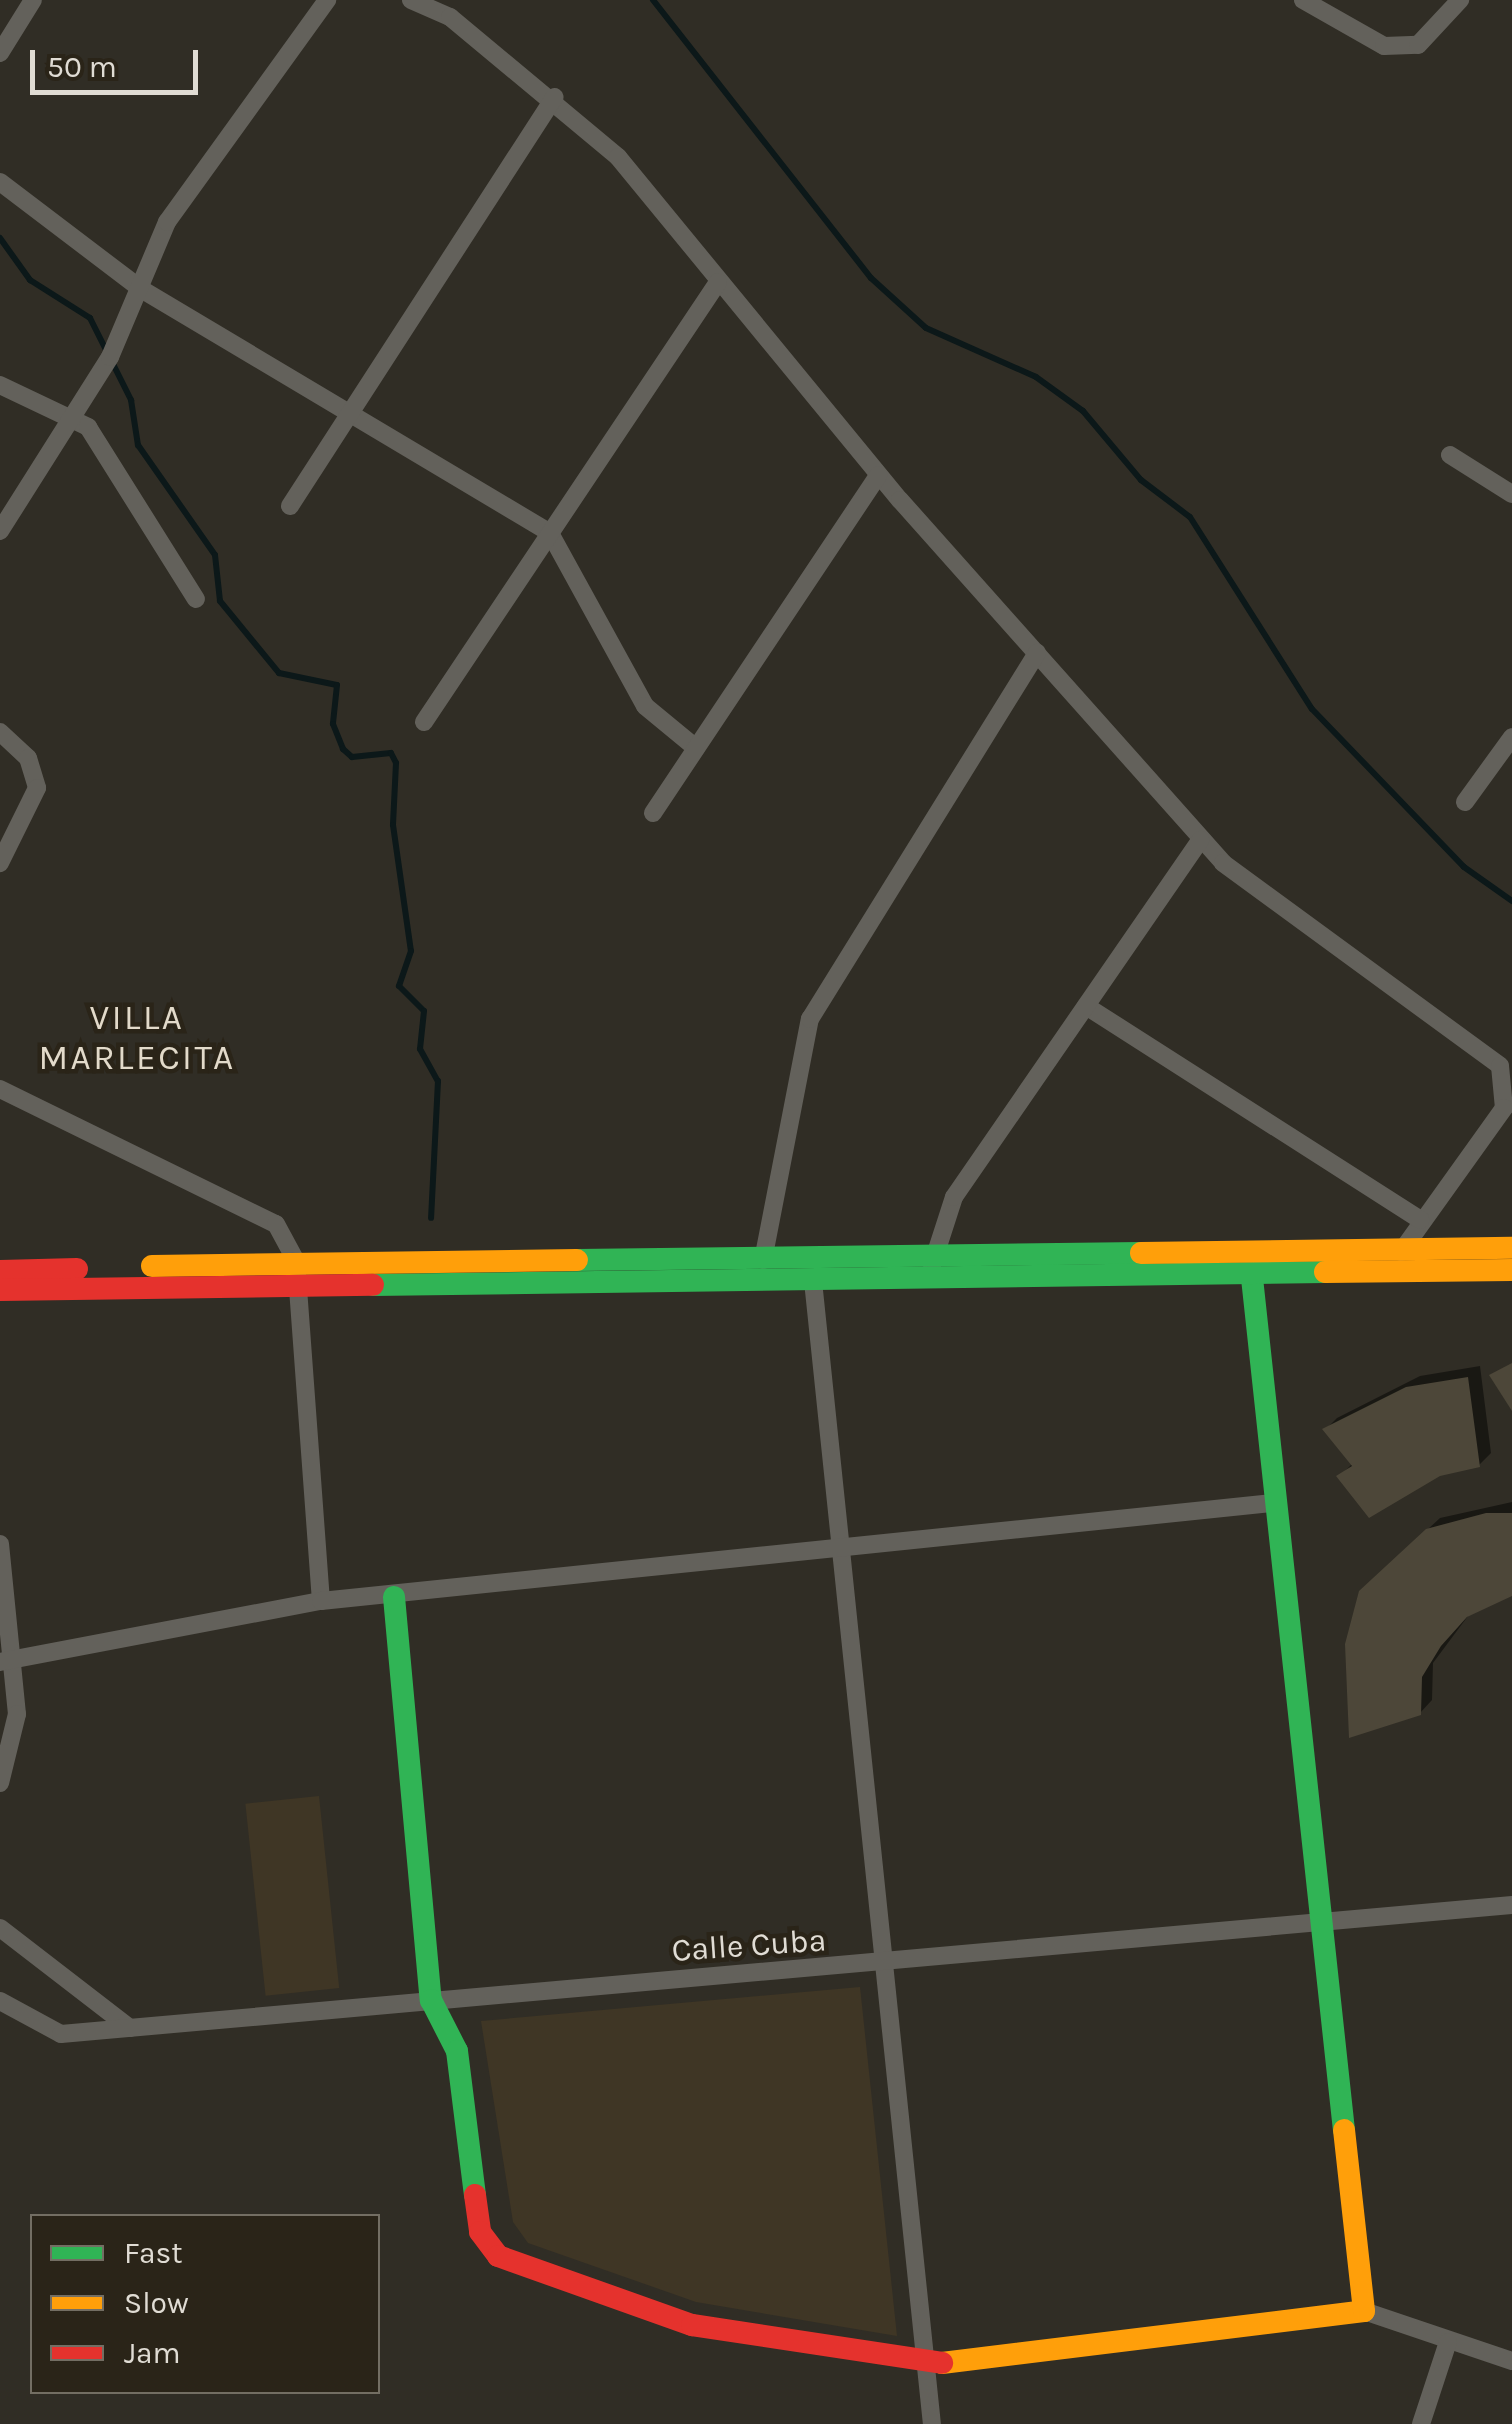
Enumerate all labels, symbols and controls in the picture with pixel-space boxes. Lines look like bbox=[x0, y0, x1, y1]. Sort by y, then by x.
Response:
scale bar bbox=[35, 30, 202, 92]
text: 50 m bbox=[47, 49, 117, 85]
district label: VILLA MARLECITA bbox=[38, 997, 236, 1079]
street label: Calle Cuba bbox=[670, 1921, 828, 1971]
legend bbox=[30, 2214, 380, 2394]
text: Fast bbox=[124, 2235, 183, 2271]
text: Slow bbox=[124, 2285, 189, 2321]
text: Jam bbox=[124, 2335, 181, 2371]

